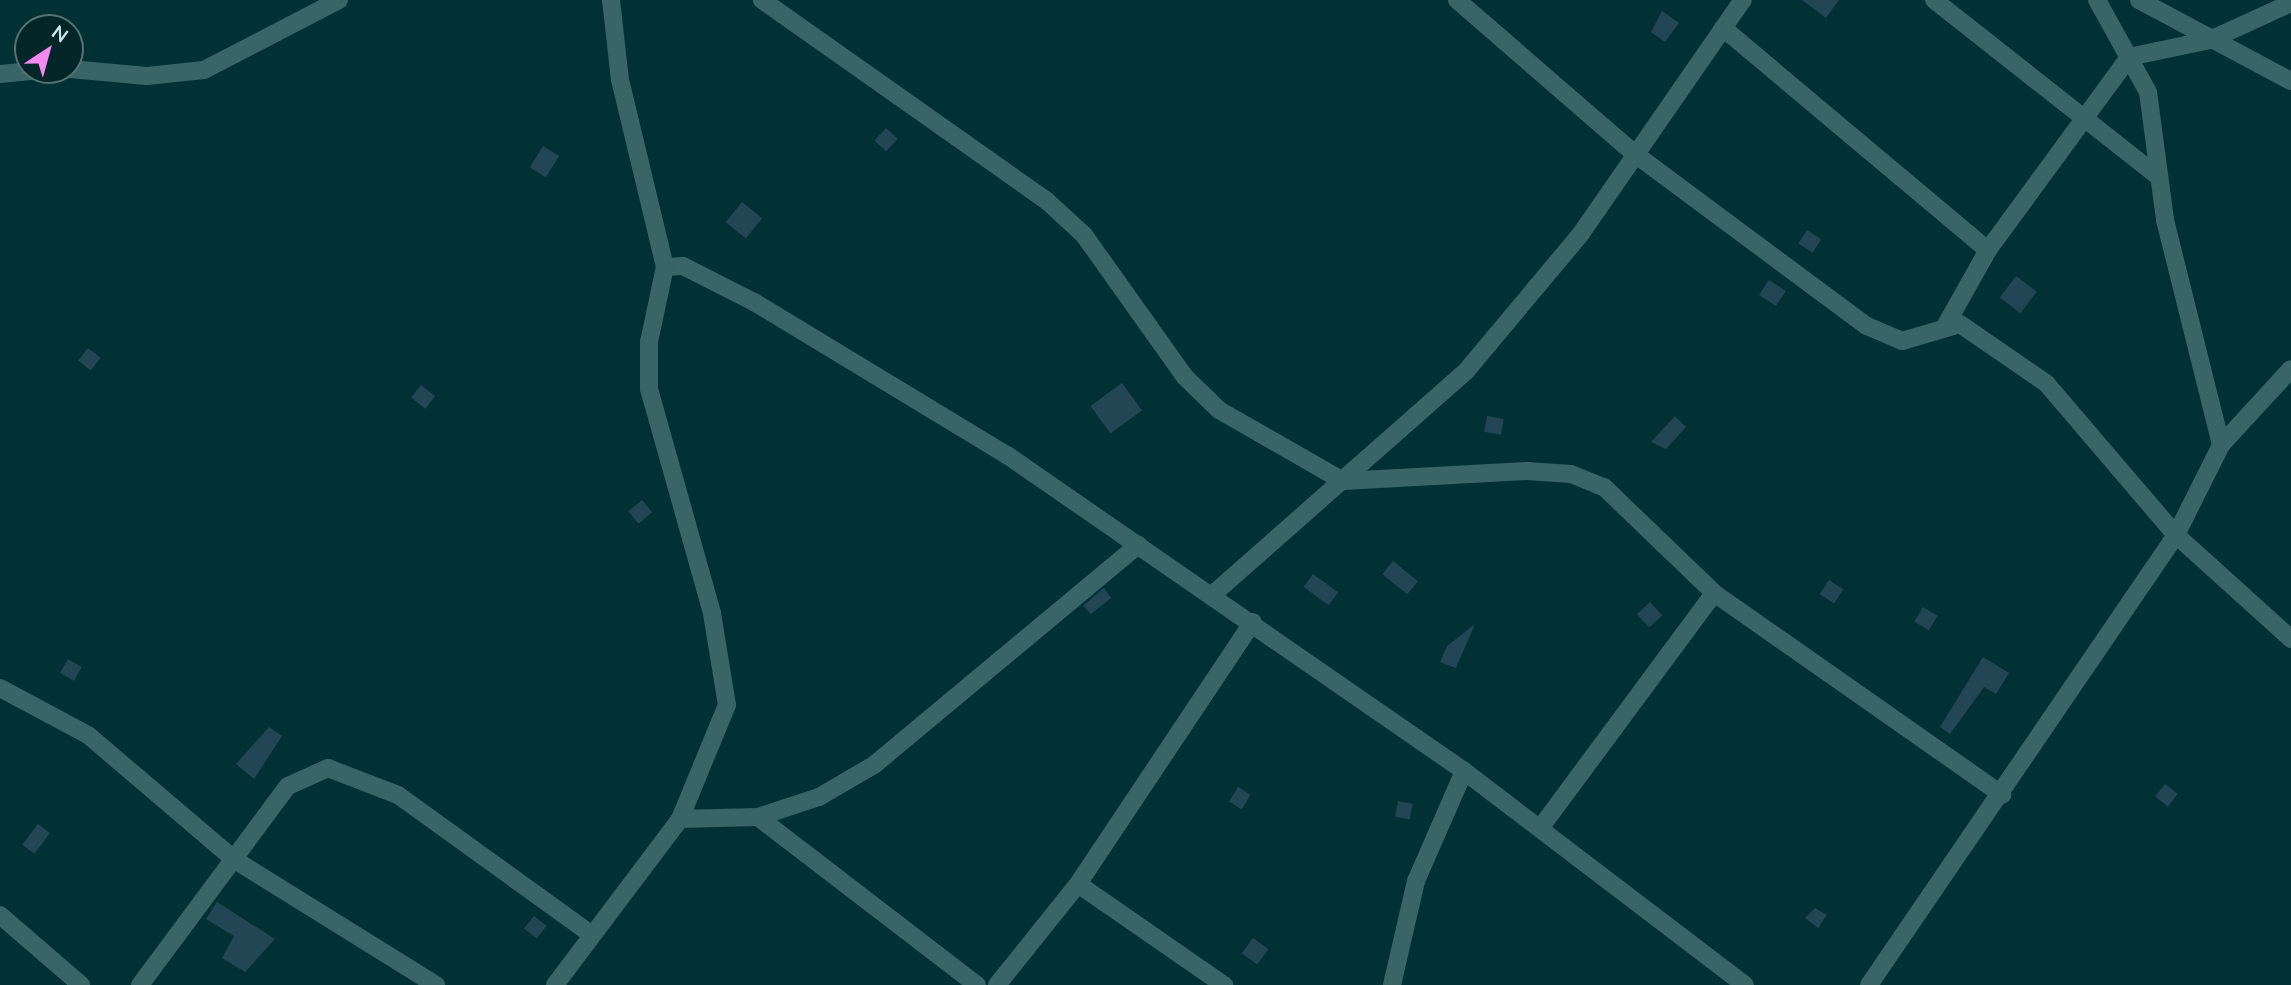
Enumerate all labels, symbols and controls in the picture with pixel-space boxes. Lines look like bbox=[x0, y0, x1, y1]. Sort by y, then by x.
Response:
north arrow bbox=[14, 14, 84, 84]
text: N bbox=[47, 20, 73, 48]

